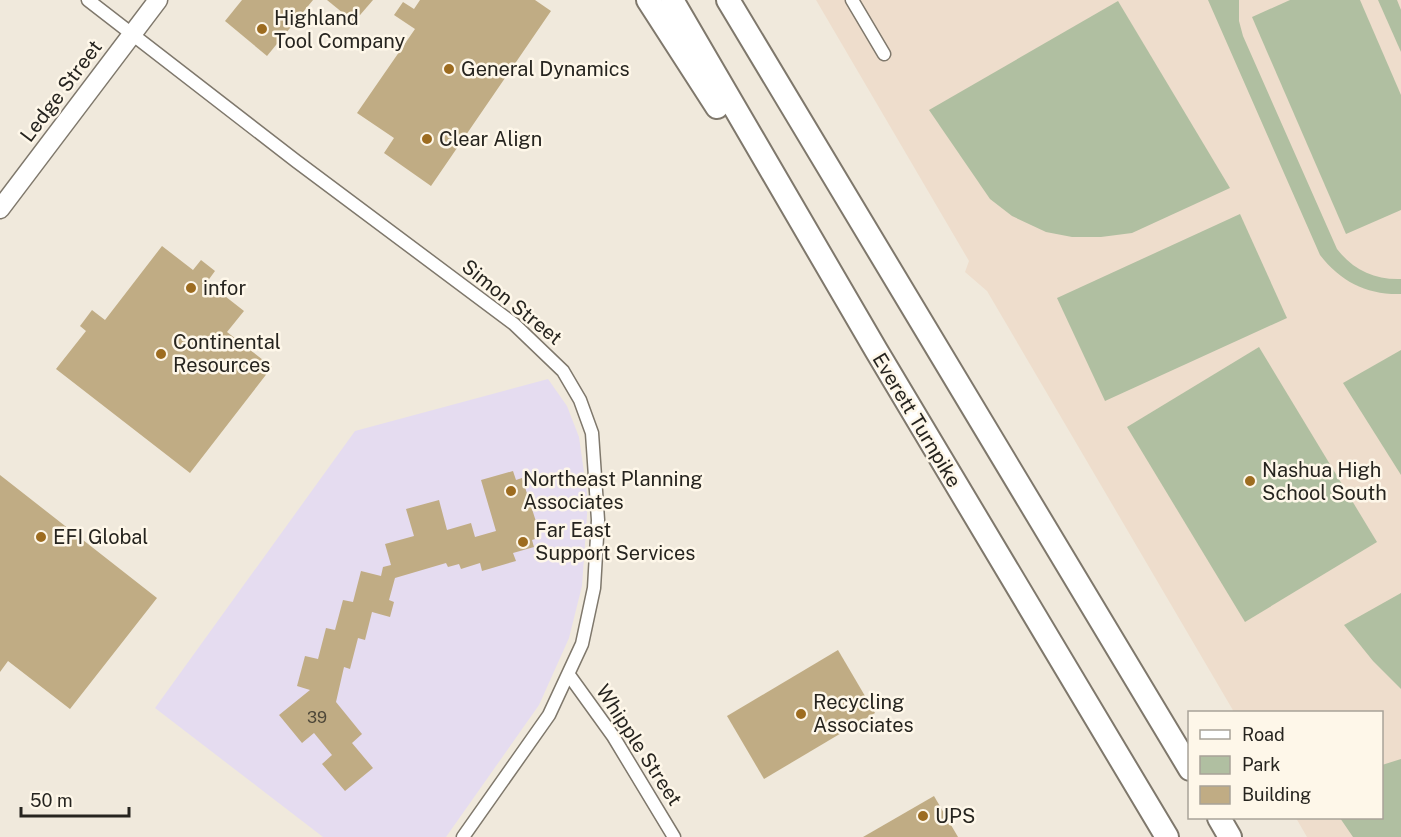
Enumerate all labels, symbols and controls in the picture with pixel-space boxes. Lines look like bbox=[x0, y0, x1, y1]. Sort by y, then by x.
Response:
place label: Highland Tool Company bbox=[274, 6, 405, 53]
marker: Highland Tool Company bbox=[255, 22, 269, 36]
street label: Ledge Street bbox=[15, 35, 107, 147]
place label: General Dynamics bbox=[461, 57, 630, 81]
marker: General Dynamics bbox=[442, 62, 456, 76]
place label: Clear Align bbox=[439, 127, 542, 151]
marker: Clear Align bbox=[420, 132, 434, 146]
street label: Simon Street bbox=[457, 254, 567, 350]
place label: infor bbox=[203, 276, 246, 300]
marker: infor bbox=[184, 281, 198, 295]
place label: Continental Resources bbox=[173, 330, 281, 377]
marker: Continental Resources bbox=[154, 347, 168, 361]
street label: Everett Turnpike bbox=[868, 349, 966, 491]
place label: Nashua High School South bbox=[1262, 458, 1387, 505]
place label: Northeast Planning Associates bbox=[523, 467, 703, 514]
marker: Nashua High School South bbox=[1243, 474, 1257, 488]
marker: Northeast Planning Associates bbox=[504, 484, 518, 498]
place label: Far East Support Services bbox=[535, 518, 695, 565]
place label: EFI Global bbox=[53, 525, 148, 549]
marker: EFI Global bbox=[34, 530, 48, 544]
marker: Far East Support Services bbox=[516, 535, 530, 549]
street label: Whipple Street bbox=[591, 680, 687, 810]
place label: Recycling Associates bbox=[813, 690, 914, 737]
marker: Recycling Associates bbox=[794, 707, 808, 721]
house number: 39 bbox=[307, 708, 327, 727]
legend bbox=[1188, 711, 1383, 819]
text: Road bbox=[1242, 724, 1285, 745]
text: Park bbox=[1242, 754, 1280, 775]
scale bar bbox=[21, 780, 129, 818]
text: Building bbox=[1242, 784, 1311, 805]
text: 50 m bbox=[30, 790, 73, 811]
place label: UPS bbox=[935, 804, 975, 828]
marker: UPS bbox=[916, 809, 930, 823]

